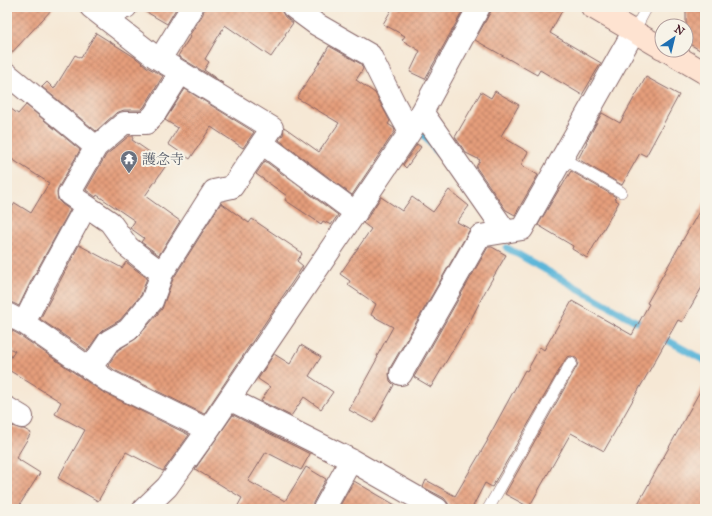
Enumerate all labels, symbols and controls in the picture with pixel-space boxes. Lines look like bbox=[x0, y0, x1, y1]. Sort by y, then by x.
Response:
north arrow bbox=[654, 18, 694, 58]
text: N bbox=[672, 22, 688, 39]
temple icon: 護念寺 bbox=[119, 149, 139, 174]
place label: 護念寺 bbox=[142, 151, 184, 168]

